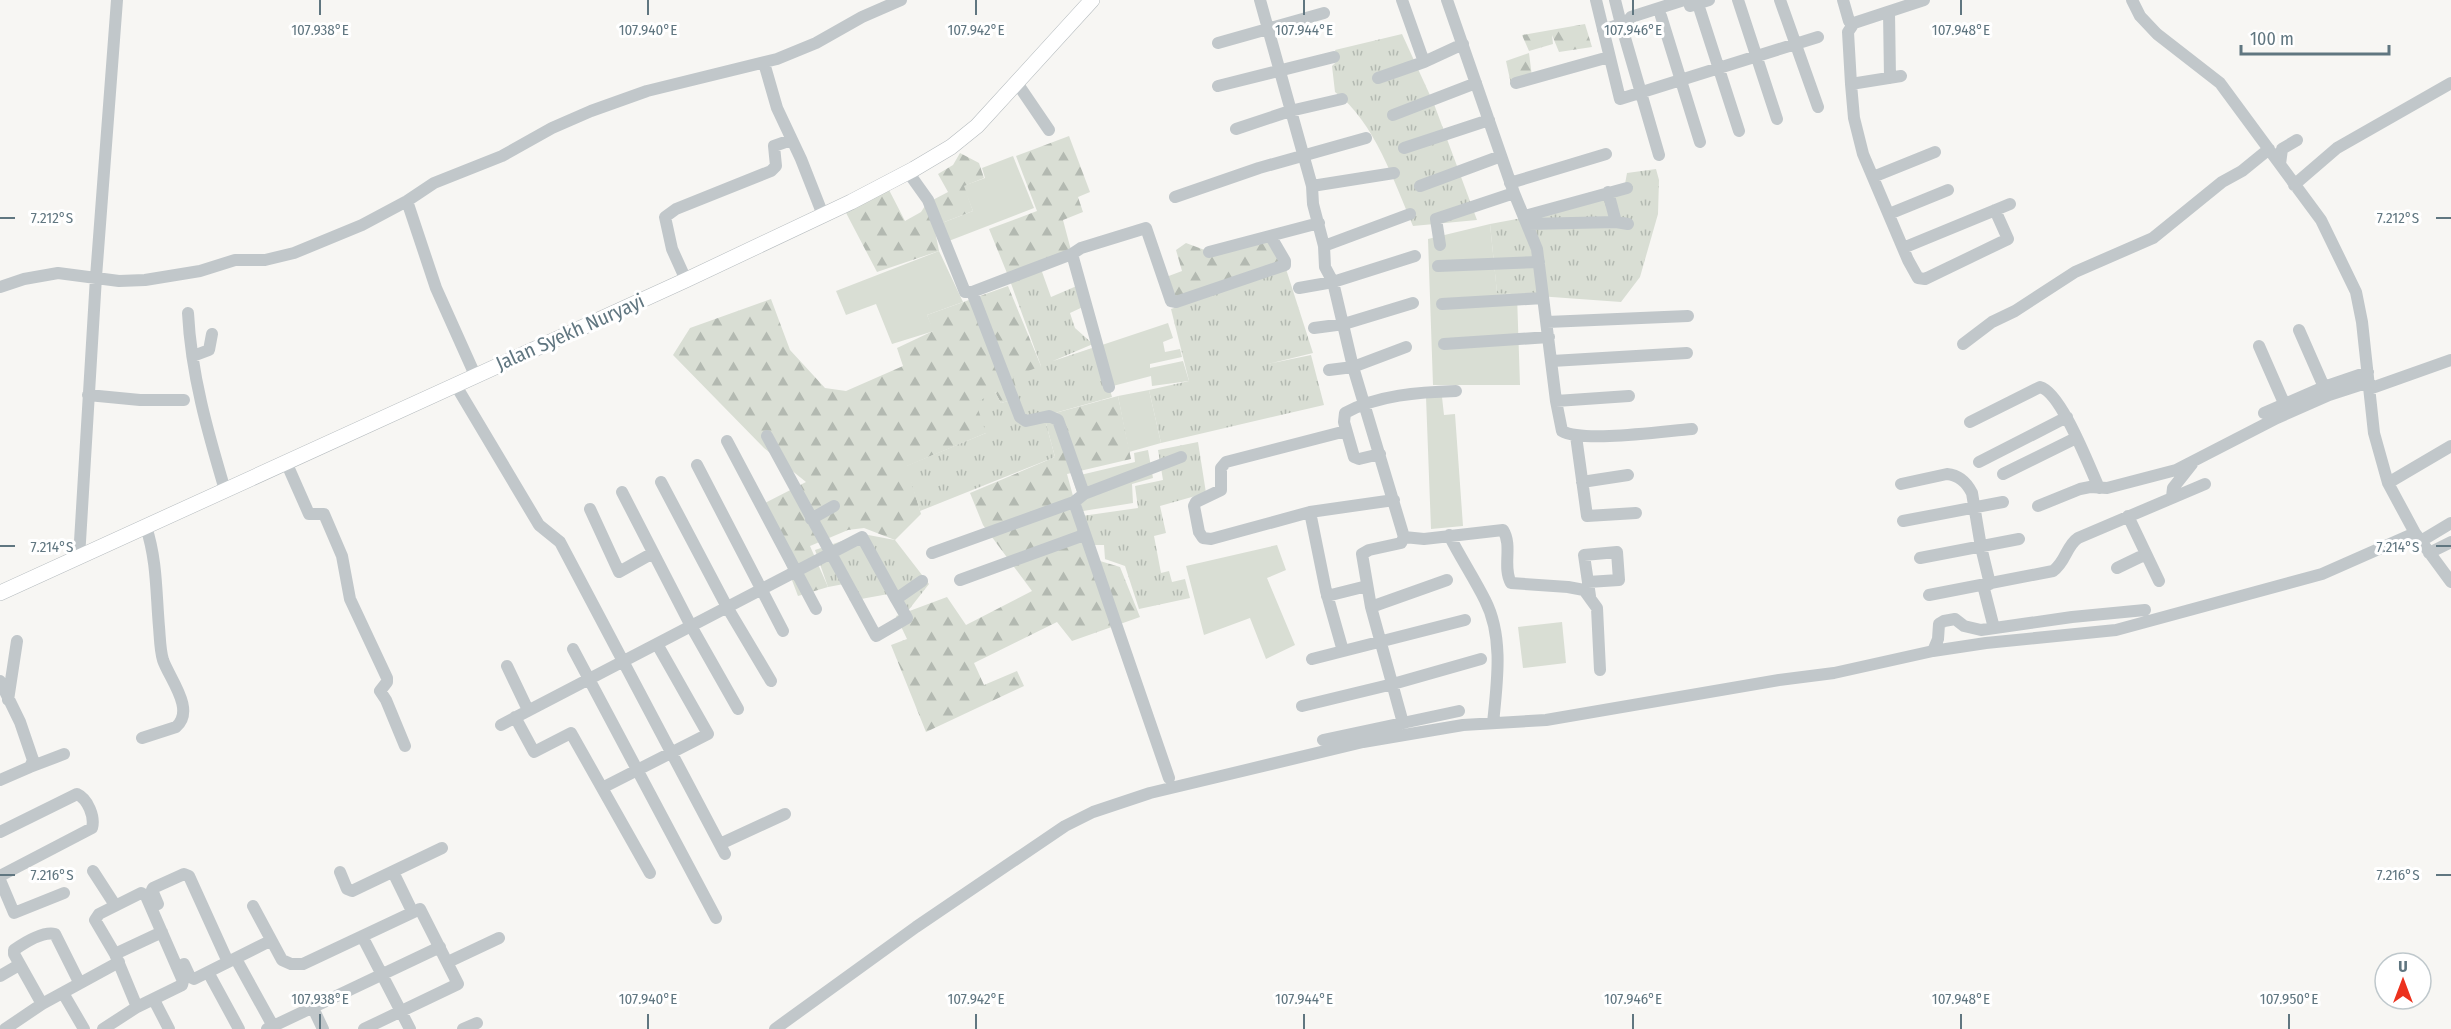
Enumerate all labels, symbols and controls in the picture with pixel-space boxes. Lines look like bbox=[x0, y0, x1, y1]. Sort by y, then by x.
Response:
scale bar bbox=[2241, 18, 2390, 56]
text: 107.938°E bbox=[291, 21, 349, 39]
text: 107.940°E bbox=[619, 21, 677, 39]
text: 107.942°E bbox=[947, 21, 1005, 39]
text: 107.944°E bbox=[1275, 21, 1333, 39]
text: 107.946°E bbox=[1604, 21, 1662, 39]
text: 107.948°E bbox=[1932, 21, 1990, 39]
text: 100 m bbox=[2250, 28, 2294, 50]
text: 7.212°S bbox=[31, 209, 73, 227]
text: 7.212°S bbox=[2377, 209, 2419, 227]
street label: Jalan Syekh Nuryayi bbox=[492, 289, 648, 375]
text: 7.214°S bbox=[30, 538, 74, 556]
text: 7.214°S bbox=[2376, 538, 2420, 556]
text: 7.216°S bbox=[30, 866, 74, 884]
text: 7.216°S bbox=[2376, 866, 2420, 884]
north arrow bbox=[2373, 951, 2433, 1011]
text: U bbox=[2398, 957, 2408, 976]
text: 107.938°E bbox=[291, 990, 349, 1008]
text: 107.940°E bbox=[619, 990, 677, 1008]
text: 107.942°E bbox=[947, 990, 1005, 1008]
text: 107.944°E bbox=[1275, 990, 1333, 1008]
text: 107.946°E bbox=[1604, 990, 1662, 1008]
text: 107.948°E bbox=[1932, 990, 1990, 1008]
text: 107.950°E bbox=[2260, 990, 2318, 1008]

